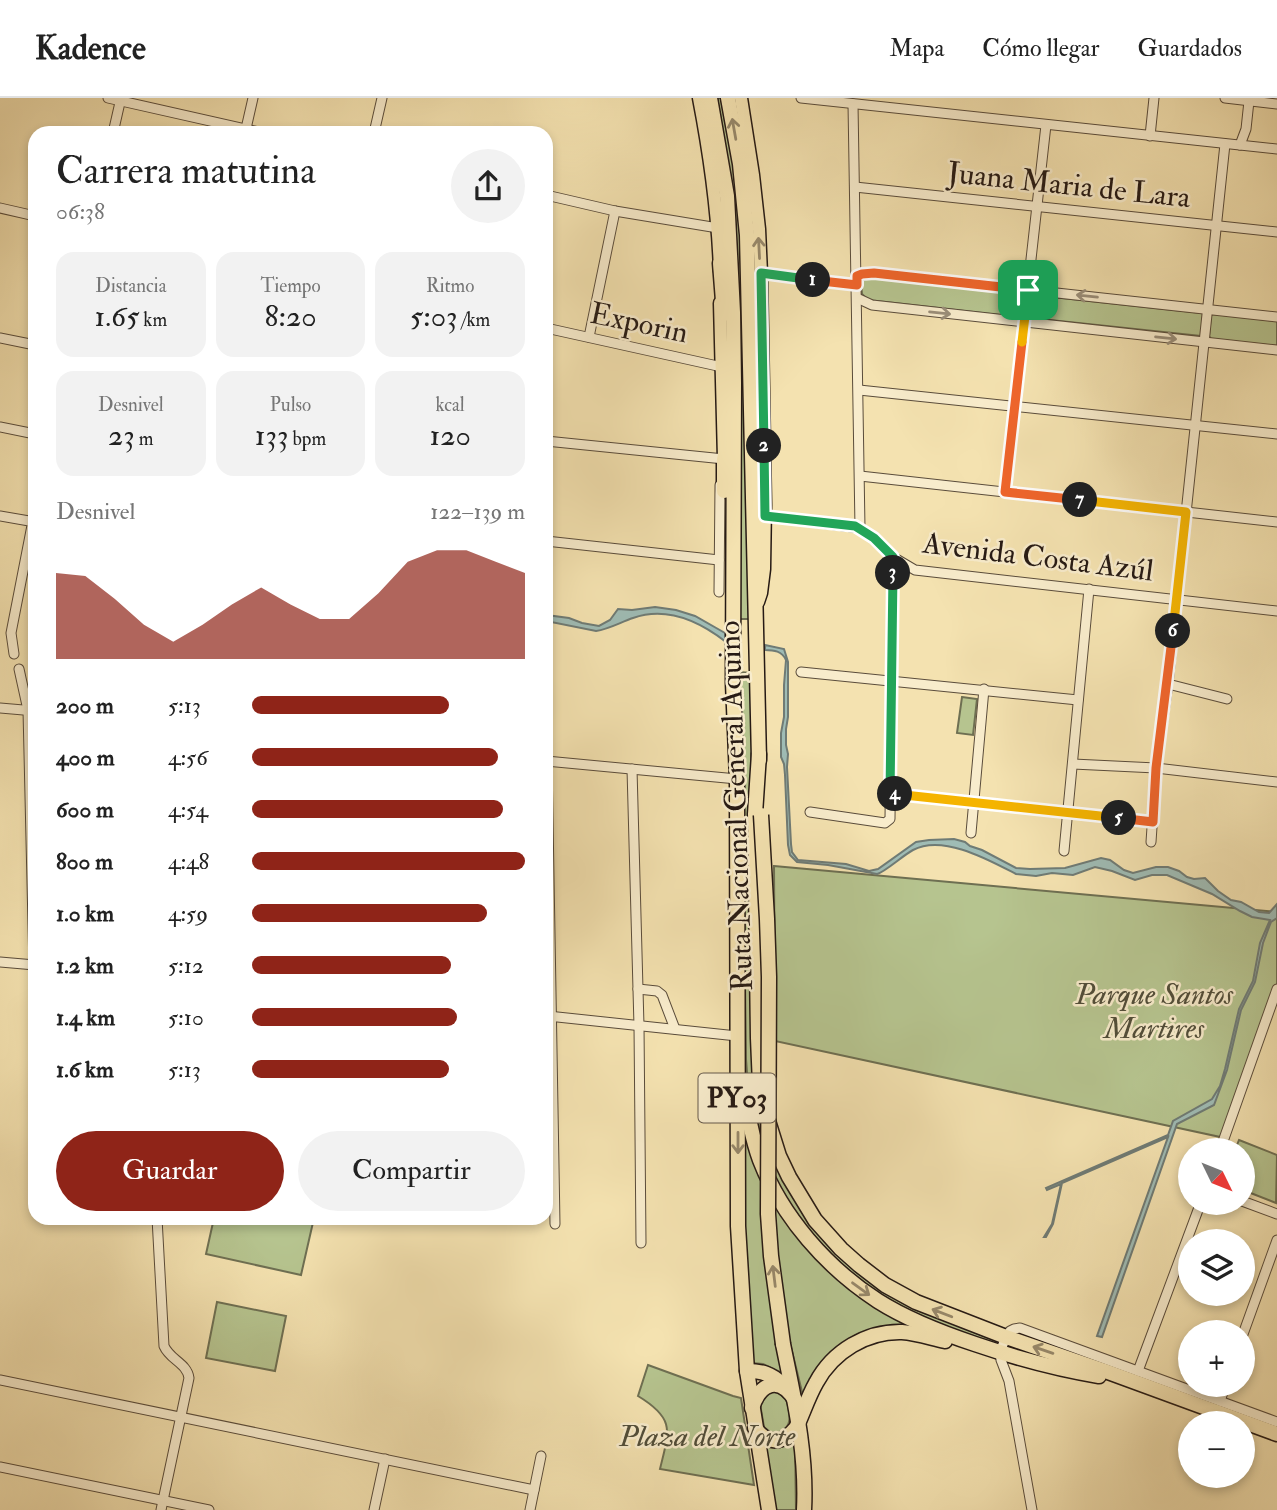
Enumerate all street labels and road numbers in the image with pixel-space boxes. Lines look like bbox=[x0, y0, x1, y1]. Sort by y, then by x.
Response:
street label: Juana Maria de Lara bbox=[945, 154, 1193, 216]
street label: Exporin bbox=[587, 295, 691, 351]
street label: Avenida Costa Azúl bbox=[920, 524, 1156, 590]
street label: Ruta Nacional General Aquino bbox=[711, 620, 761, 992]
road number: PY03 bbox=[698, 1074, 776, 1122]

